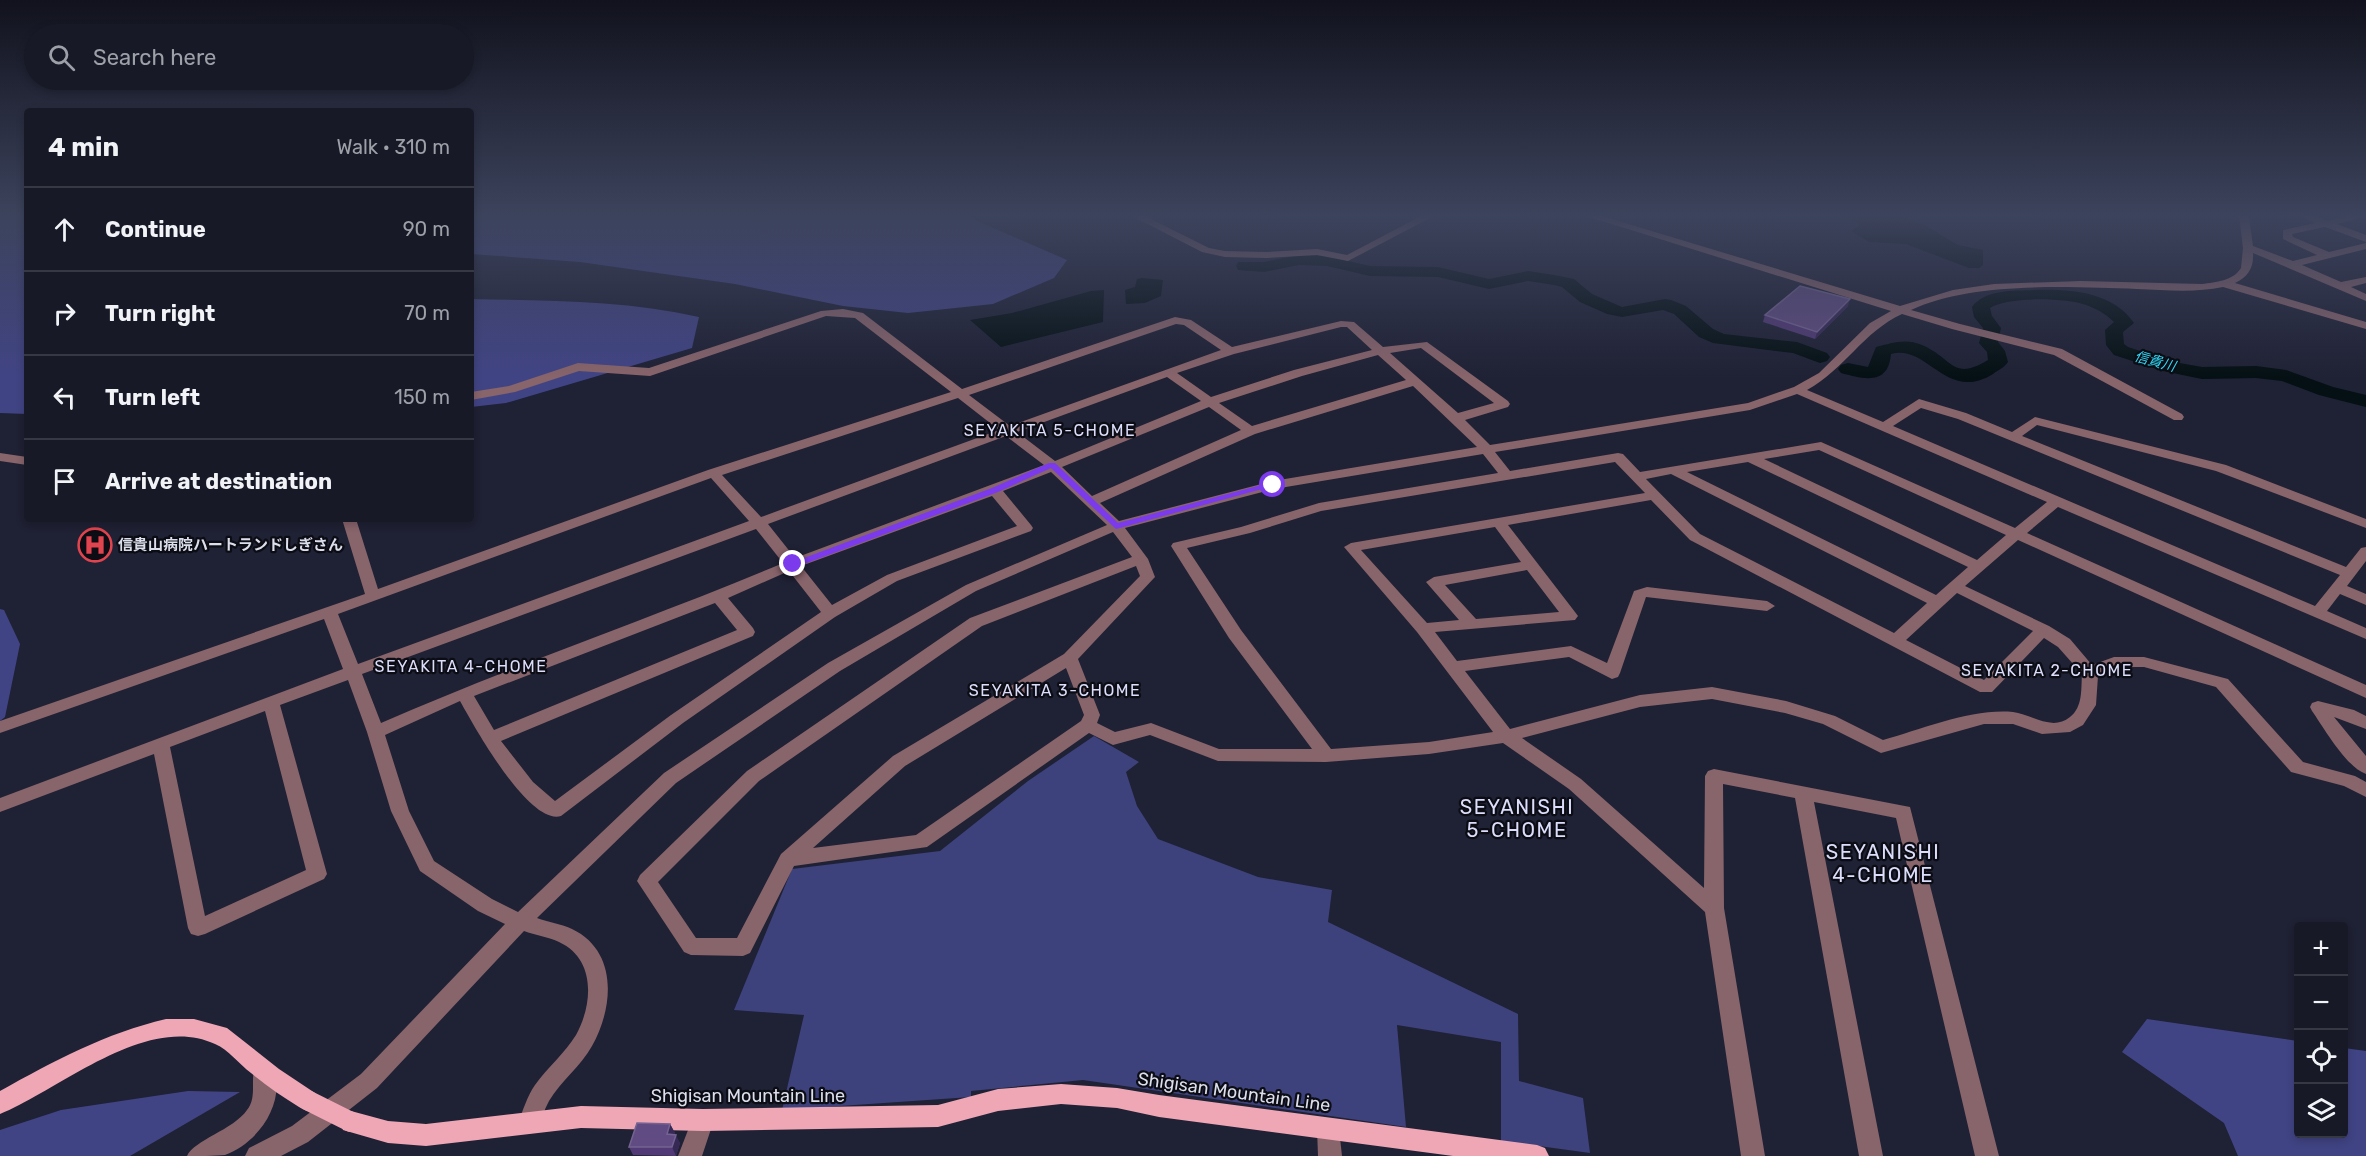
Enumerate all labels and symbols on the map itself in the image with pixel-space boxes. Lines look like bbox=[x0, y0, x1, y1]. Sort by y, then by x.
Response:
water label: 信貴川 bbox=[2132, 348, 2179, 376]
district label: SEYAKITA 5-CHOME bbox=[964, 421, 1136, 440]
route start bbox=[1259, 471, 1285, 497]
hospital icon: 信貴山病院ハートランドしぎさん bbox=[77, 527, 113, 563]
place label: 信貴山病院ハートランドしぎさん bbox=[118, 536, 343, 554]
route end bbox=[779, 550, 805, 576]
district label: SEYAKITA 4-CHOME bbox=[375, 657, 547, 676]
district label: SEYAKITA 2-CHOME bbox=[1961, 661, 2133, 680]
district label: SEYAKITA 3-CHOME bbox=[969, 681, 1141, 700]
district label: SEYANISHI 5-CHOME bbox=[1460, 795, 1574, 842]
district label: SEYANISHI 4-CHOME bbox=[1826, 840, 1940, 887]
street label: Shigisan Mountain Line bbox=[1136, 1068, 1332, 1116]
street label: Shigisan Mountain Line bbox=[651, 1085, 845, 1107]

